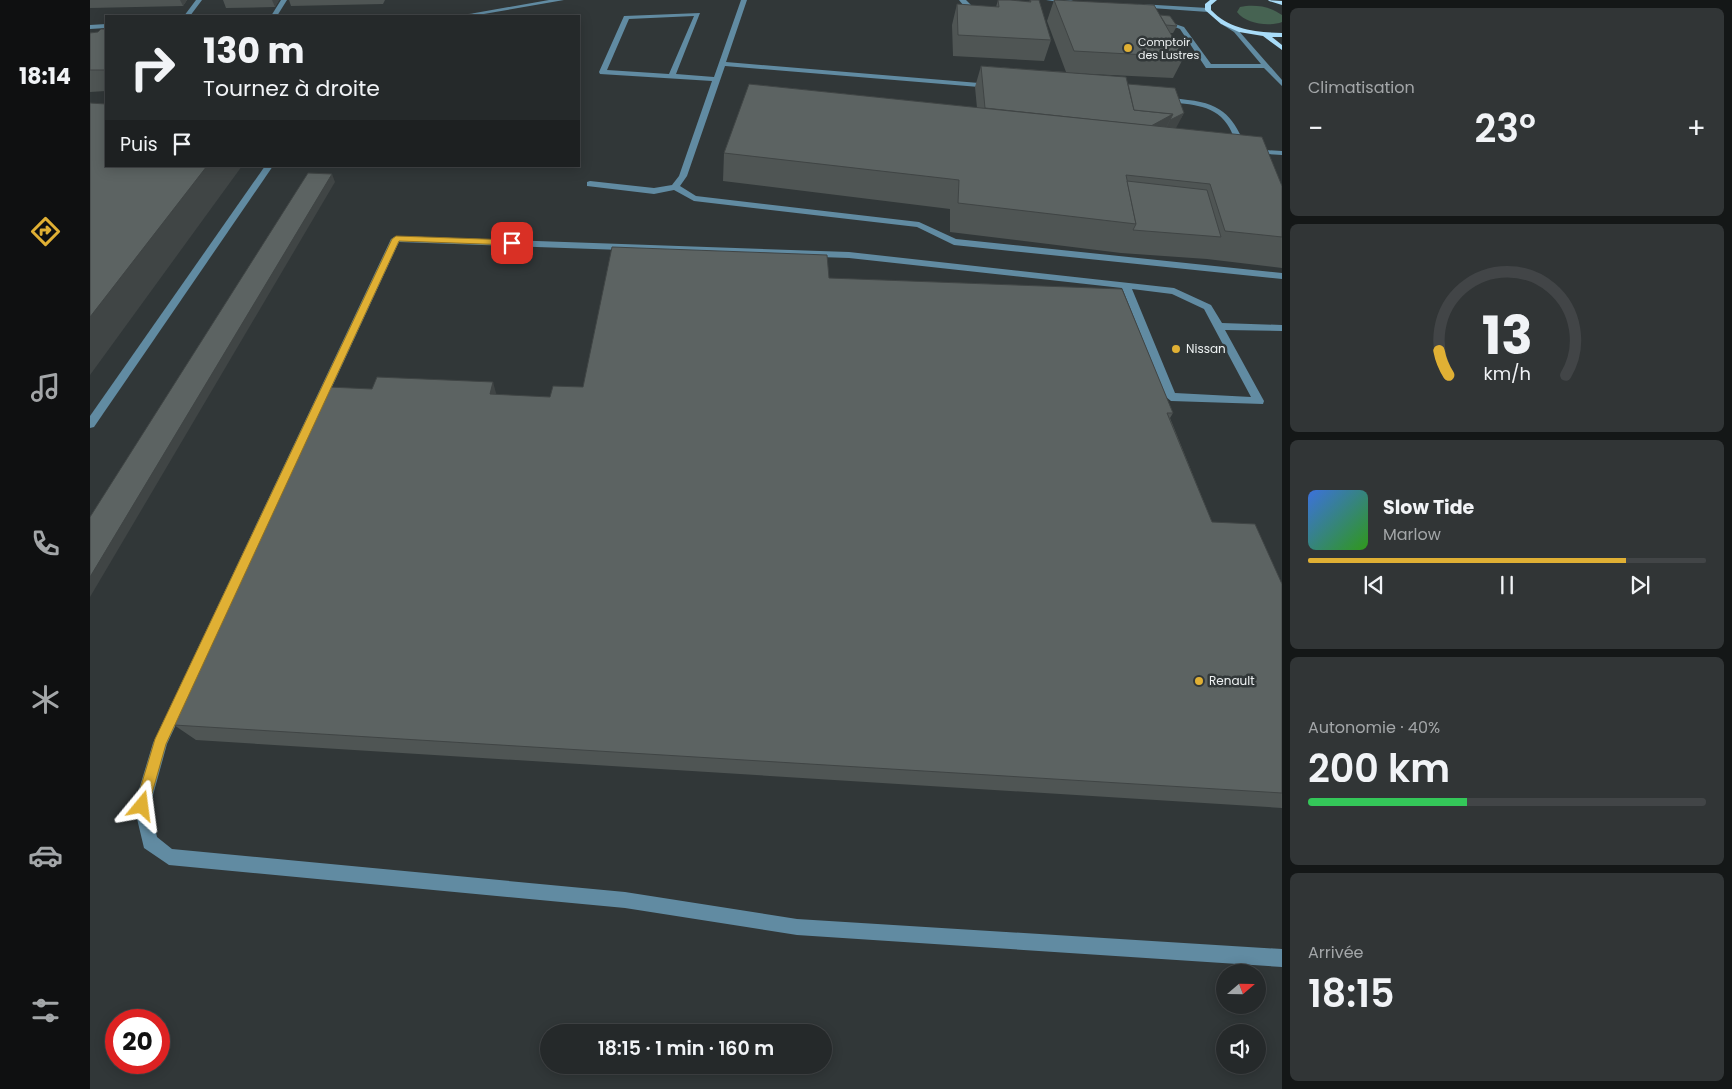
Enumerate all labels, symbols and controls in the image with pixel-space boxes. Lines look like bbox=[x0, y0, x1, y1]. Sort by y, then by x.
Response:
text: 130 m bbox=[203, 26, 305, 75]
place label: Comptoir des Lustres bbox=[1138, 34, 1199, 63]
icon: right bbox=[120, 35, 185, 100]
marker: Comptoir des Lustres bbox=[1122, 42, 1134, 54]
text: 18:14 bbox=[19, 61, 71, 92]
text: Tournez à droite bbox=[203, 73, 380, 104]
text: Climatisation bbox=[1308, 76, 1415, 99]
text: 23° bbox=[1474, 102, 1536, 155]
text: − bbox=[1308, 109, 1323, 148]
text: + bbox=[1687, 109, 1706, 148]
icon: arrive bbox=[168, 130, 196, 158]
text: Puis bbox=[120, 131, 158, 158]
icon: directions bbox=[28, 214, 63, 249]
pin bbox=[491, 222, 533, 264]
icon: arrive bbox=[498, 229, 526, 257]
text: 13 bbox=[1481, 299, 1533, 372]
place label: Nissan bbox=[1186, 340, 1226, 357]
marker: Nissan bbox=[1170, 343, 1182, 355]
text: km/h bbox=[1483, 361, 1531, 386]
icon: music bbox=[28, 370, 63, 405]
text: Slow Tide bbox=[1383, 494, 1474, 521]
text: Marlow bbox=[1383, 523, 1441, 546]
icon: phone bbox=[28, 526, 63, 561]
icon: previous bbox=[1360, 571, 1388, 599]
icon: pause bbox=[1493, 571, 1521, 599]
icon: next bbox=[1626, 571, 1654, 599]
place label: Renault bbox=[1209, 672, 1255, 689]
marker: Renault bbox=[1193, 675, 1205, 687]
icon: climate bbox=[28, 682, 63, 717]
text: Autonomie · 40% bbox=[1308, 716, 1440, 739]
text: 200 km bbox=[1308, 742, 1450, 795]
position arrow bbox=[115, 779, 167, 831]
icon: car bbox=[28, 838, 63, 873]
text: Arrivée bbox=[1308, 941, 1363, 964]
north arrow bbox=[1216, 964, 1266, 1014]
map controls bbox=[1216, 964, 1266, 1074]
text: 18:15 bbox=[1308, 967, 1394, 1020]
icon: filters bbox=[28, 993, 63, 1028]
speed limit sign: 20 bbox=[105, 1009, 170, 1074]
button: sound bbox=[1216, 1024, 1266, 1074]
text: 18:15 · 1 min · 160 m bbox=[598, 1035, 774, 1062]

